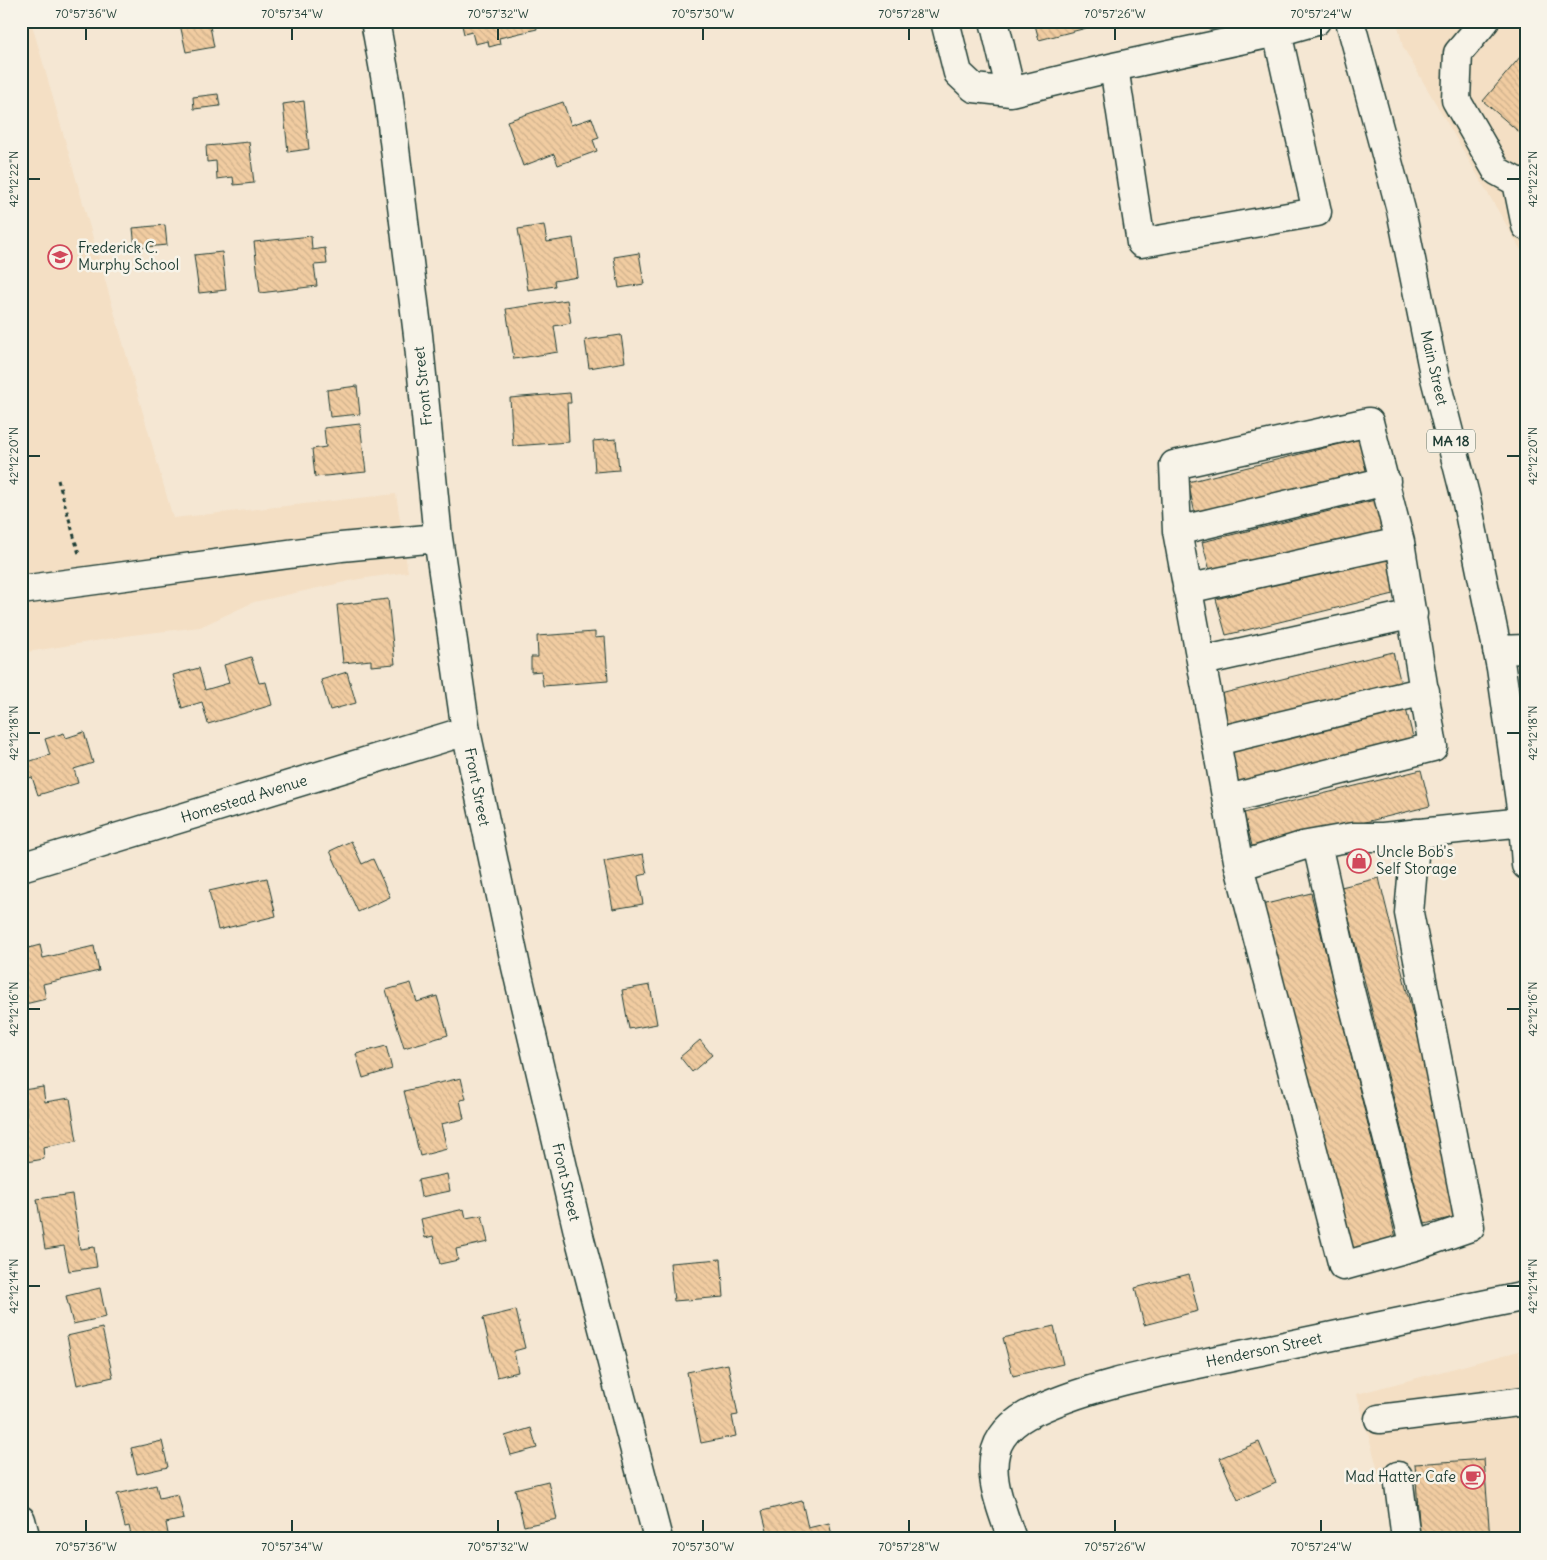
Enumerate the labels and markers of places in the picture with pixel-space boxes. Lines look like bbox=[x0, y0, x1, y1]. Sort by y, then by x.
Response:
place label: Frederick C. Murphy School bbox=[78, 238, 179, 274]
school or university icon: Frederick C. Murphy School bbox=[47, 244, 73, 270]
place label: Uncle Bob's Self Storage bbox=[1376, 842, 1457, 878]
shop icon: Uncle Bob's Self Storage bbox=[1346, 848, 1372, 874]
cafe icon: Mad Hatter Cafe bbox=[1460, 1464, 1486, 1490]
place label: Mad Hatter Cafe bbox=[1345, 1467, 1456, 1486]

